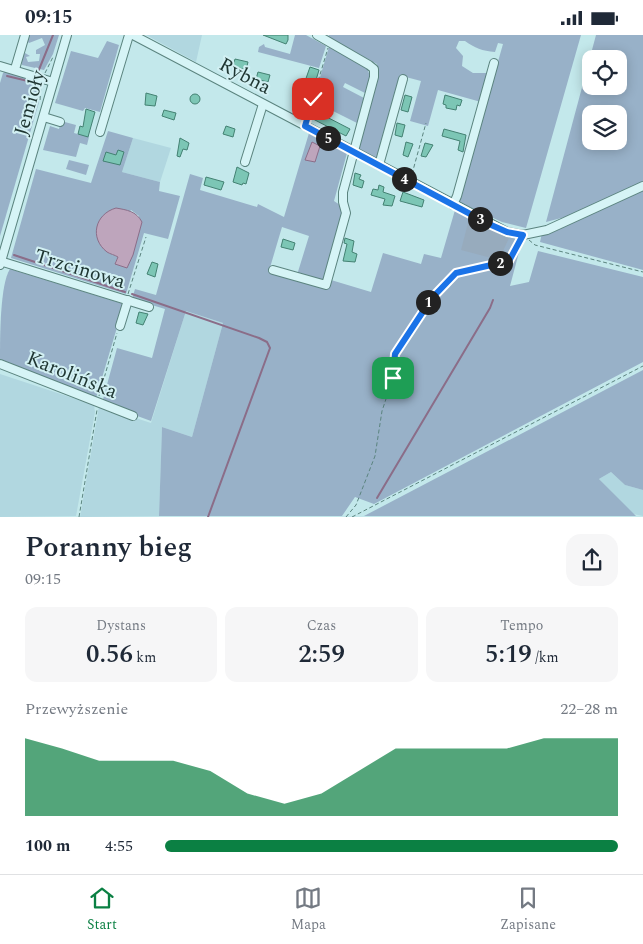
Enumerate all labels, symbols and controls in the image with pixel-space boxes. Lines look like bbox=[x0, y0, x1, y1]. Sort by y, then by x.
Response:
text: 09:15 bbox=[25, 3, 73, 32]
street label: Rybna bbox=[214, 50, 277, 102]
map controls bbox=[582, 50, 627, 150]
button: locate bbox=[582, 50, 627, 95]
street label: Jemioły bbox=[6, 65, 54, 139]
pin bbox=[292, 78, 334, 120]
icon: check bbox=[299, 85, 327, 113]
button: layers bbox=[582, 105, 627, 150]
pin: 5 bbox=[316, 125, 340, 151]
text: 5 bbox=[325, 128, 332, 149]
pin: 4 bbox=[392, 167, 416, 191]
text: 4 bbox=[401, 169, 408, 190]
pin: 3 bbox=[468, 207, 492, 231]
text: 3 bbox=[477, 209, 484, 230]
street label: Trzcinowa bbox=[31, 241, 129, 297]
pin: 2 bbox=[488, 251, 512, 275]
text: 2 bbox=[497, 253, 504, 274]
pin: 1 bbox=[416, 289, 440, 315]
text: 1 bbox=[425, 292, 432, 313]
street label: Karolińska bbox=[22, 343, 122, 407]
pin bbox=[372, 357, 414, 399]
icon: arrive bbox=[379, 364, 407, 392]
text: Poranny bieg bbox=[25, 526, 192, 569]
button: share bbox=[566, 534, 618, 586]
text: 09:15 bbox=[25, 567, 61, 591]
text: Dystans bbox=[96, 615, 146, 636]
text: Czas bbox=[307, 615, 336, 636]
text: Tempo bbox=[500, 615, 543, 636]
text: 0.56 bbox=[86, 636, 133, 674]
text: 2:59 bbox=[298, 636, 345, 674]
text: 5:19 bbox=[485, 636, 532, 674]
text: km bbox=[133, 647, 156, 668]
text: /km bbox=[532, 647, 559, 668]
text: Przewyższenie bbox=[25, 697, 128, 721]
text: 22–28 m bbox=[560, 697, 618, 721]
text: 100 m bbox=[25, 834, 70, 858]
text: 4:55 bbox=[105, 834, 133, 858]
tab: Start bbox=[87, 884, 117, 935]
tab: Mapa bbox=[291, 884, 326, 935]
tab: Zapisane bbox=[500, 884, 556, 935]

